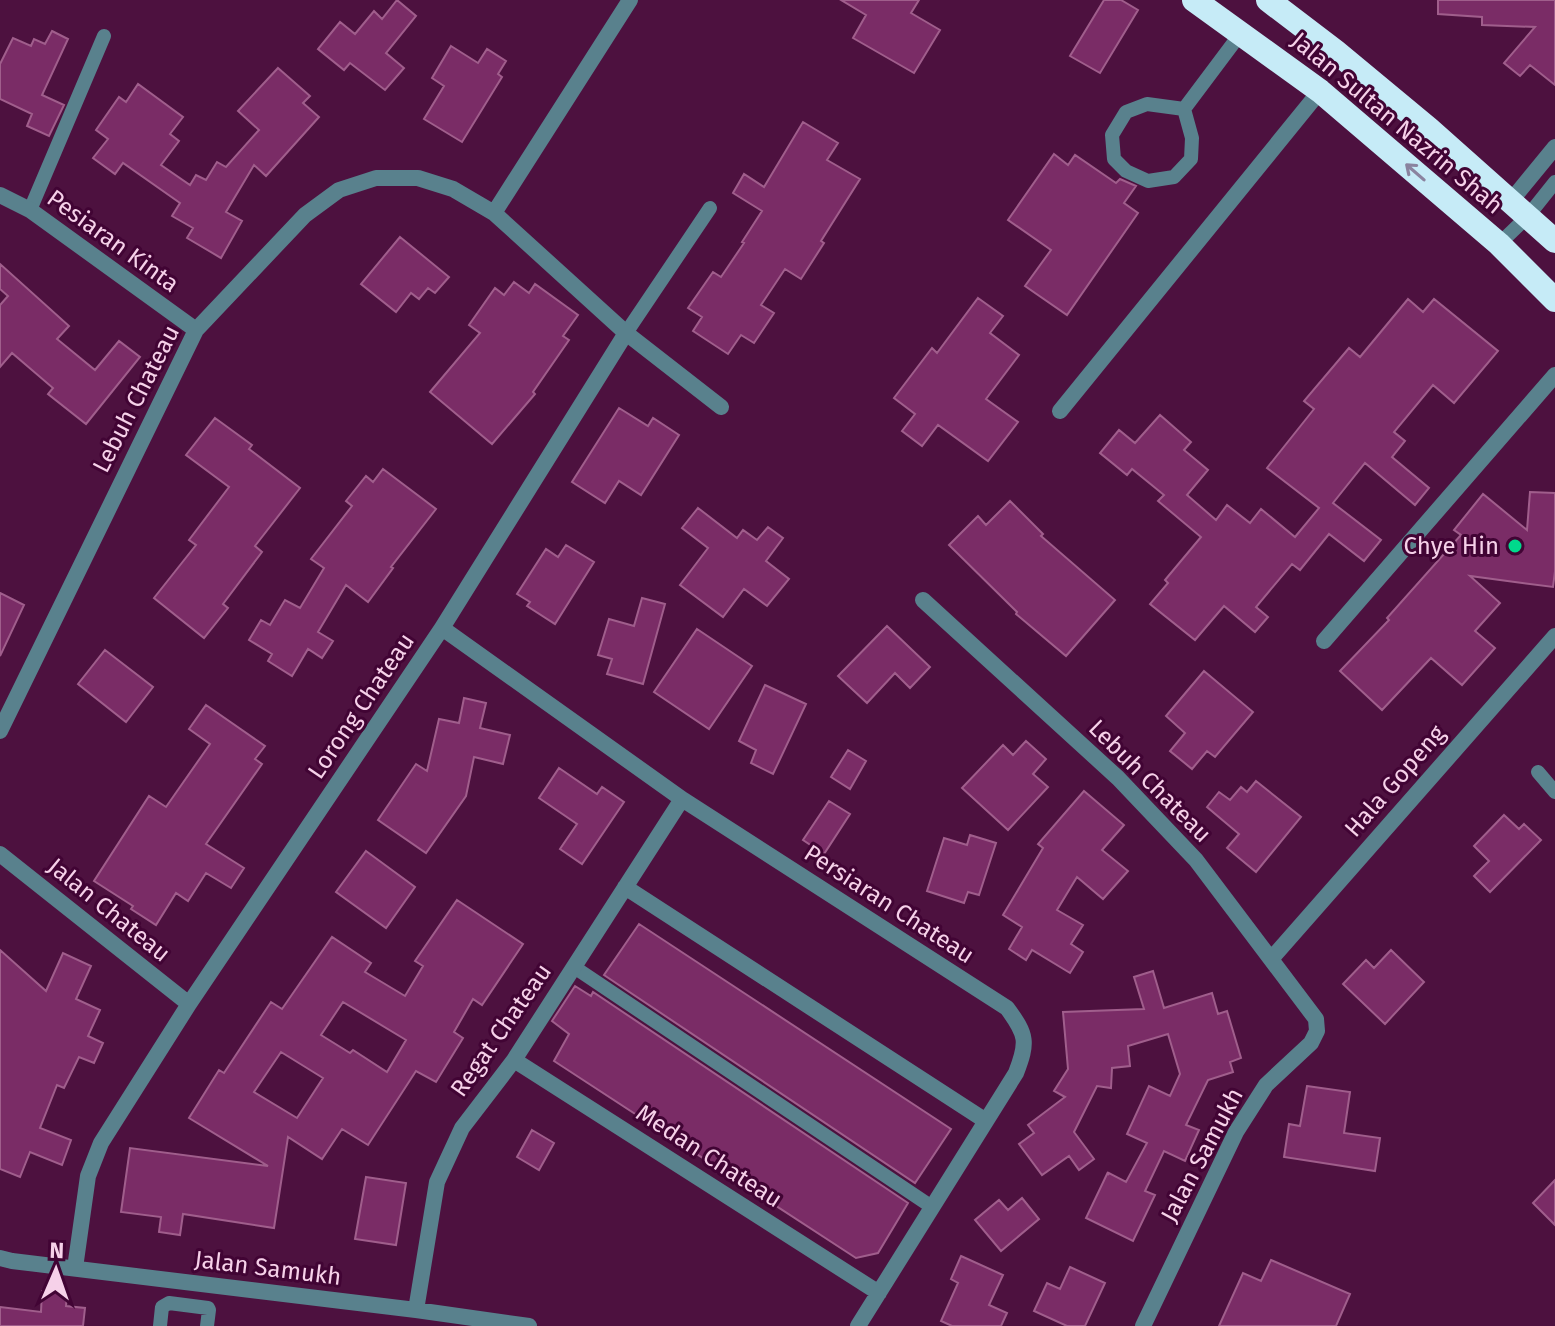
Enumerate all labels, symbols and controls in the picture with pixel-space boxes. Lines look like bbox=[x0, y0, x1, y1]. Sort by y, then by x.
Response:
street label: Jalan Sultan Nazrin Shah bbox=[1286, 26, 1508, 220]
one-way arrow bbox=[1406, 163, 1426, 181]
street label: Pesiaran Kinta bbox=[42, 184, 184, 298]
street label: Lebuh Chateau bbox=[87, 321, 185, 477]
place label: Chye Hin bbox=[1404, 532, 1499, 560]
marker: Chye Hin bbox=[1506, 537, 1524, 555]
street label: Lorong Chateau bbox=[302, 628, 420, 784]
street label: Lebuh Chateau bbox=[1083, 714, 1217, 848]
street label: Hala Gopeng bbox=[1339, 719, 1451, 842]
street label: Persiaran Chateau bbox=[799, 839, 979, 969]
street label: Jalan Chateau bbox=[42, 852, 176, 968]
street label: Regat Chateau bbox=[445, 958, 557, 1102]
street label: Jalan Samukh bbox=[1155, 1083, 1249, 1227]
street label: Medan Chateau bbox=[631, 1098, 787, 1214]
north arrow bbox=[16, 1230, 96, 1310]
text: N bbox=[49, 1237, 64, 1264]
street label: Jalan Samukh bbox=[193, 1245, 343, 1291]

